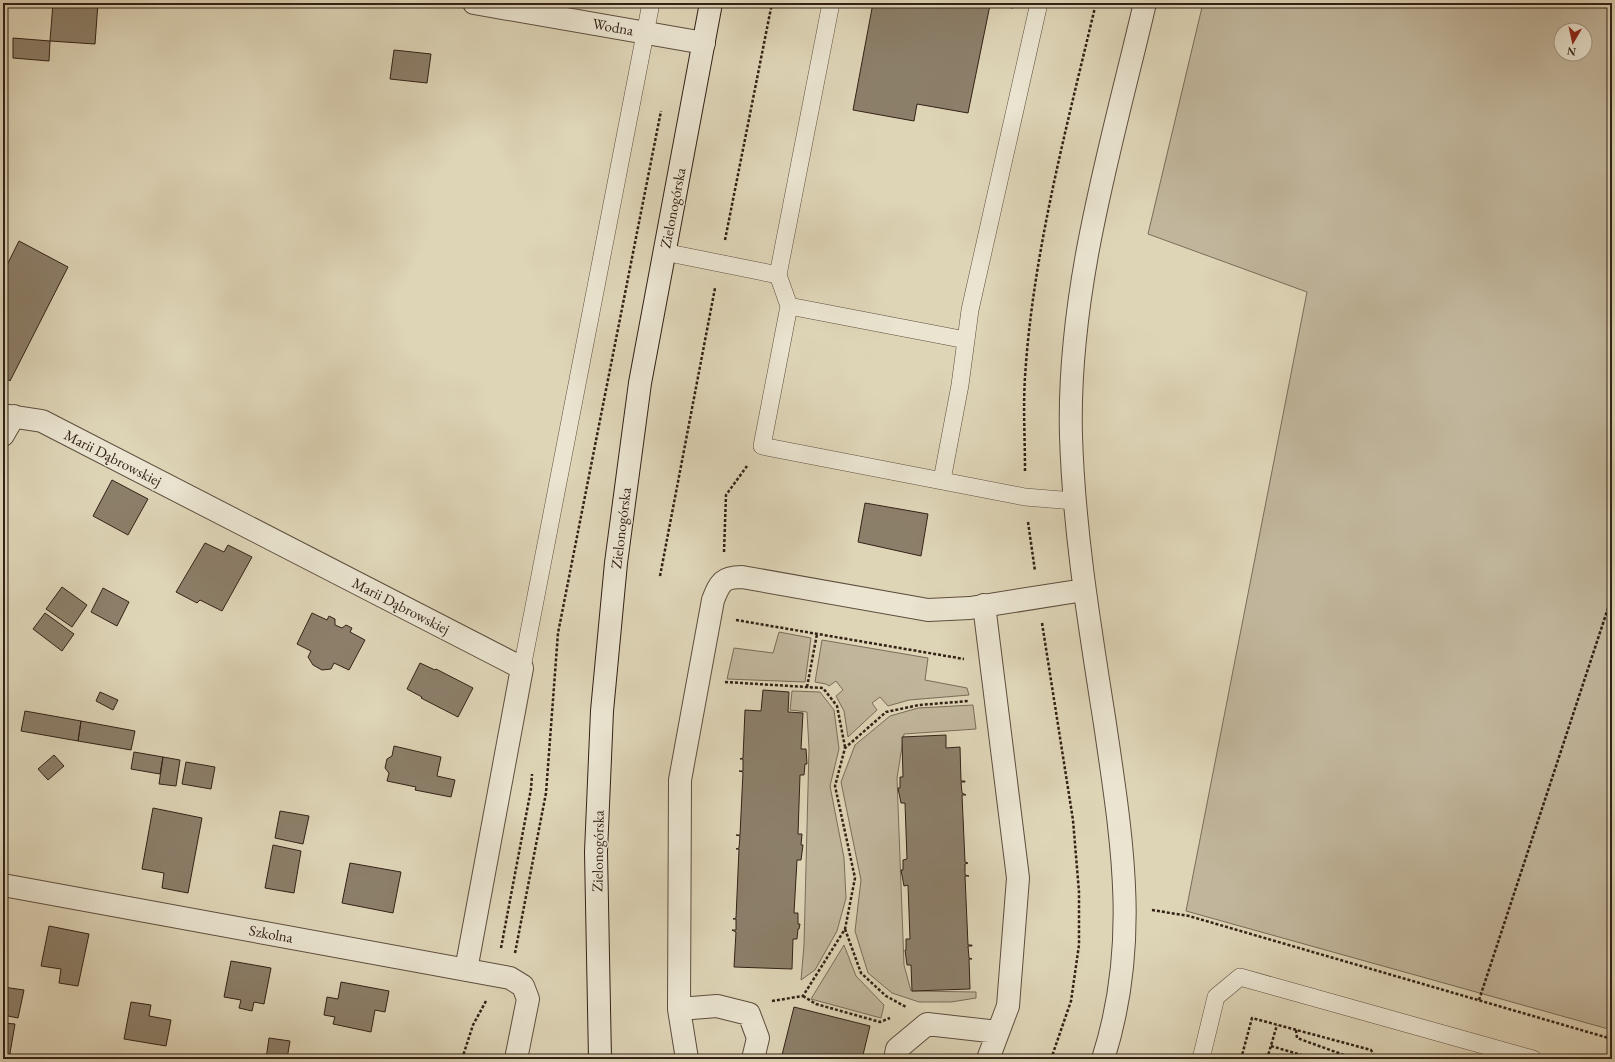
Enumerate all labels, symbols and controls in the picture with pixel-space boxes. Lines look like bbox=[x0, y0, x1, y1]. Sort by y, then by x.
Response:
street label: Wodna bbox=[591, 14, 635, 39]
north arrow bbox=[1553, 22, 1593, 62]
text: N bbox=[1566, 44, 1577, 59]
street label: Zielonogórska bbox=[655, 166, 690, 250]
street label: Marii Dąbrowskiej bbox=[61, 425, 165, 490]
street label: Zielonogórska bbox=[606, 486, 635, 570]
street label: Marii Dąbrowskiej bbox=[349, 573, 453, 638]
street label: Zielonogórska bbox=[587, 810, 608, 892]
street label: Szkolna bbox=[248, 920, 295, 947]

